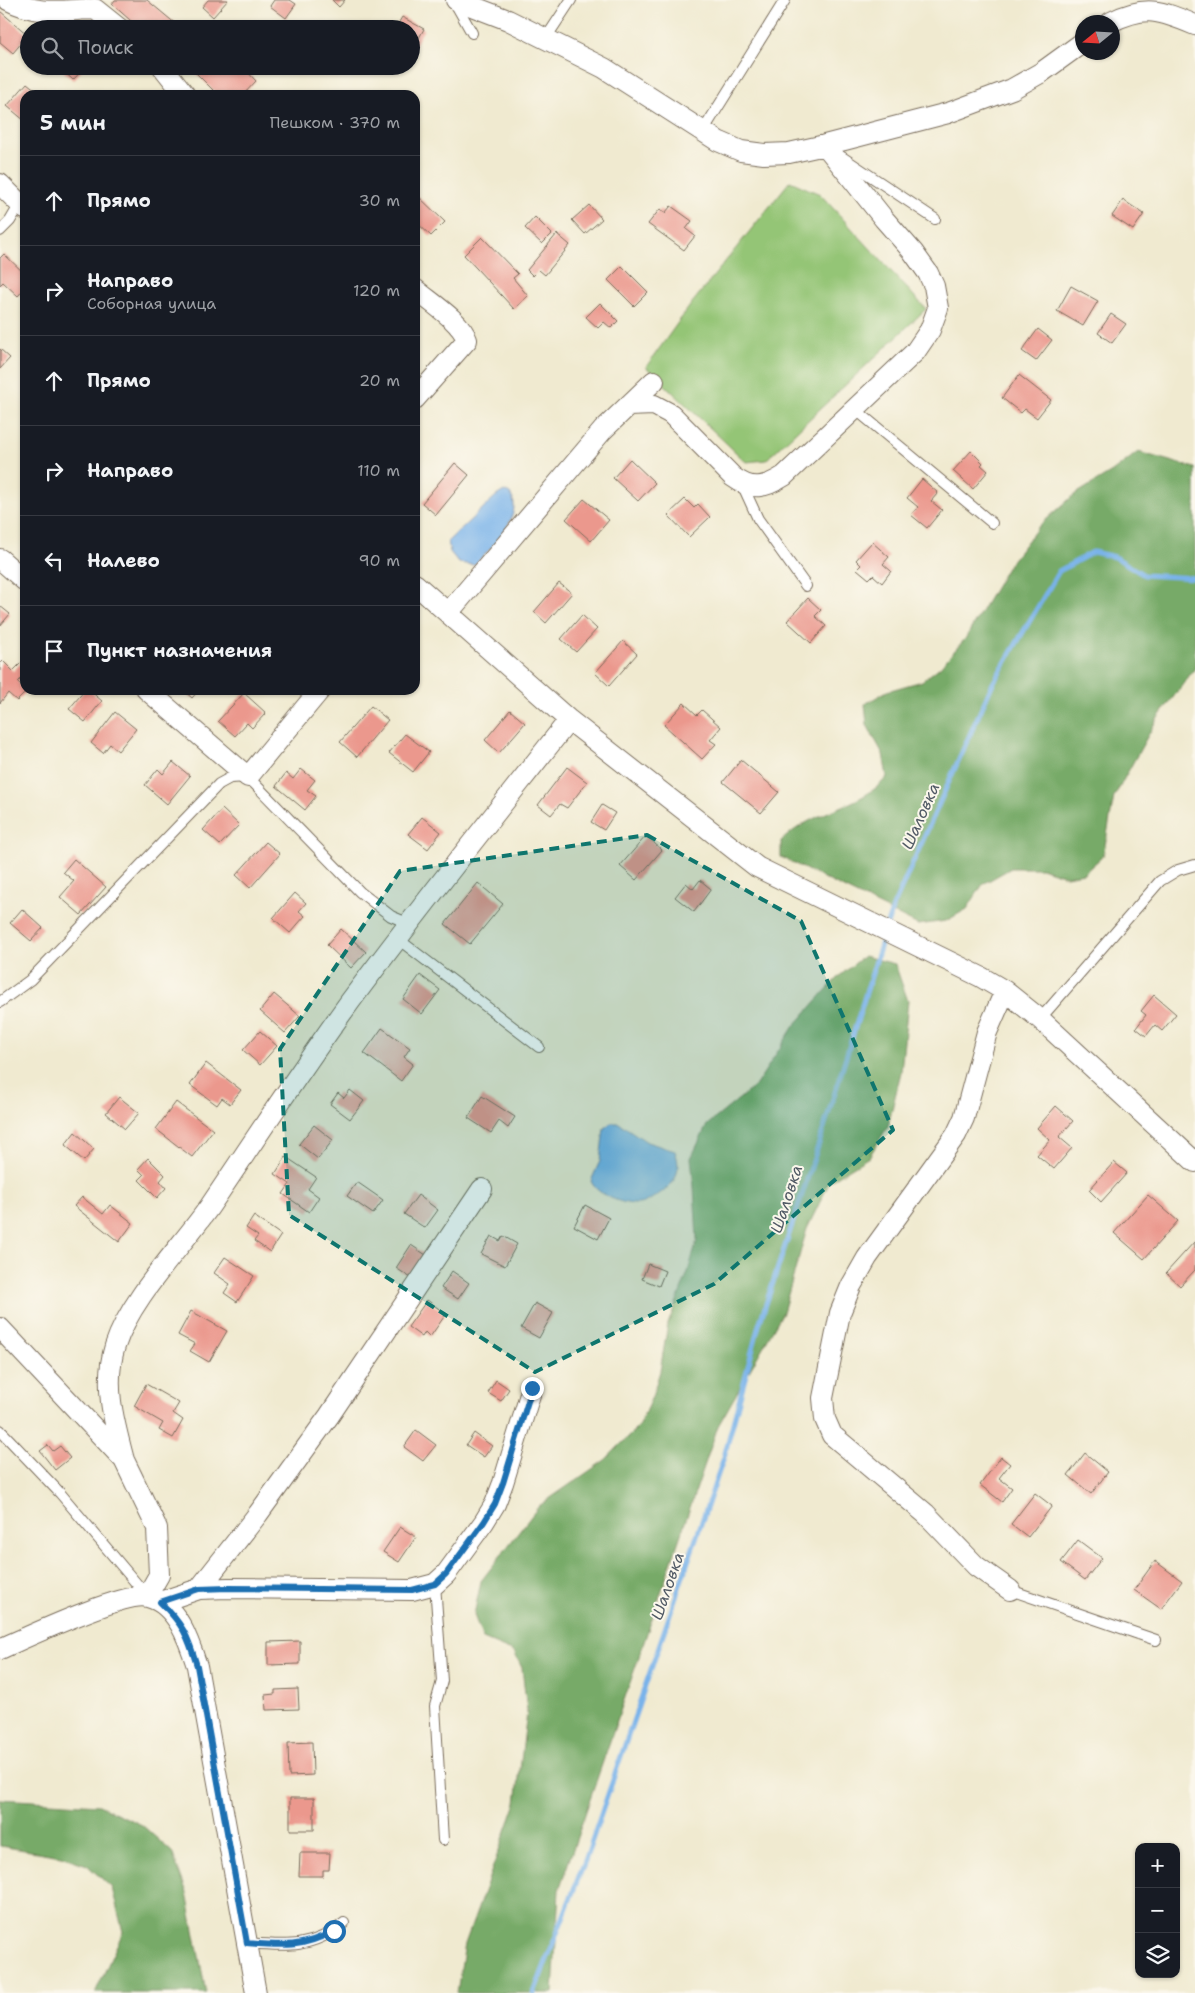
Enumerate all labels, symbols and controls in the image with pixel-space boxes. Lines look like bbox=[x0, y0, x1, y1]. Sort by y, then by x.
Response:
north arrow bbox=[1075, 15, 1120, 60]
search box bbox=[20, 20, 420, 75]
icon: search bbox=[38, 34, 66, 62]
text: Поиск bbox=[78, 35, 133, 60]
text: 5 мин bbox=[40, 109, 106, 137]
text: Пешком · 370 m bbox=[270, 112, 400, 133]
icon: ahead bbox=[40, 187, 68, 215]
text: Прямо bbox=[87, 188, 151, 213]
text: 30 m bbox=[359, 190, 400, 211]
text: Направо bbox=[87, 268, 173, 293]
icon: right bbox=[40, 277, 68, 305]
text: 120 m bbox=[353, 280, 400, 301]
text: Соборная улица bbox=[87, 293, 216, 314]
icon: ahead bbox=[40, 367, 68, 395]
text: Прямо bbox=[87, 368, 151, 393]
text: 20 m bbox=[359, 370, 400, 391]
icon: right bbox=[40, 457, 68, 485]
text: Направо bbox=[87, 458, 173, 483]
text: 110 m bbox=[357, 460, 400, 481]
icon: left bbox=[40, 547, 68, 575]
text: Налево bbox=[87, 548, 160, 573]
text: 90 m bbox=[359, 550, 400, 571]
icon: arrive bbox=[40, 637, 68, 665]
text: Пункт назначения bbox=[87, 638, 272, 663]
water label: Шаловка bbox=[897, 780, 944, 853]
water label: Шаловка bbox=[766, 1162, 807, 1236]
route end bbox=[521, 1377, 544, 1400]
water label: Шаловка bbox=[646, 1549, 689, 1623]
map controls bbox=[1135, 1843, 1180, 1978]
button: + bbox=[1135, 1843, 1180, 1888]
button: − bbox=[1135, 1888, 1180, 1933]
route start bbox=[323, 1920, 346, 1943]
button: layers bbox=[1135, 1933, 1180, 1978]

